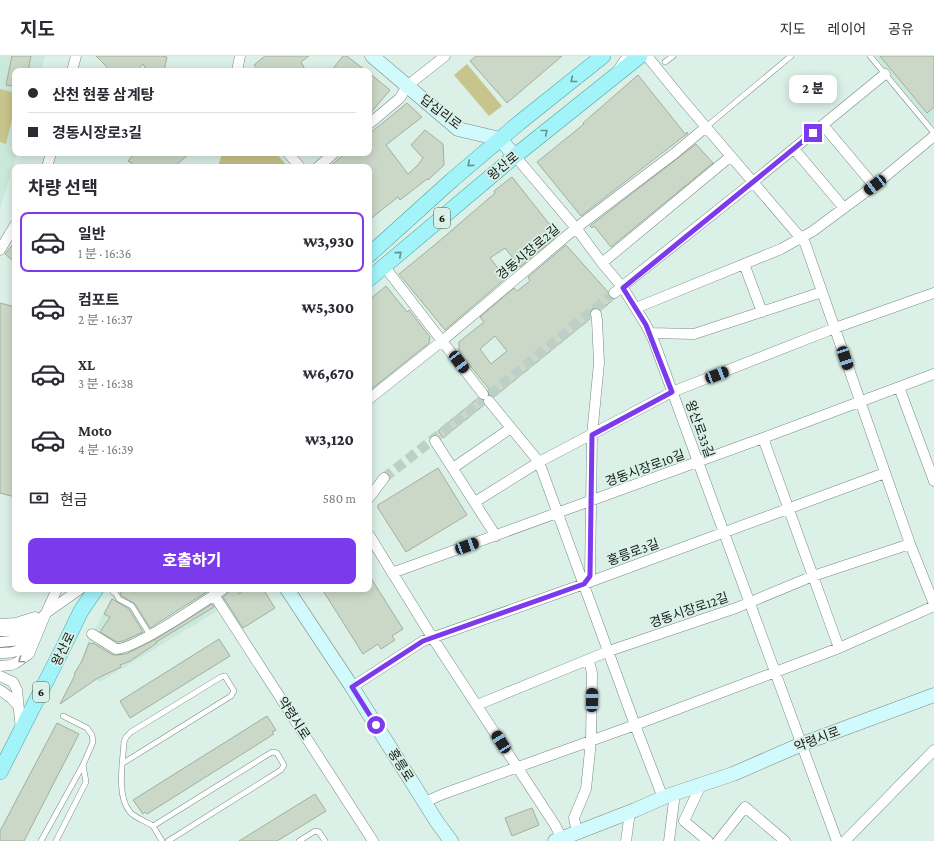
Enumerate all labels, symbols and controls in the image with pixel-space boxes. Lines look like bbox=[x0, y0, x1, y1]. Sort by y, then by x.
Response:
text: 지도 bbox=[20, 19, 55, 40]
text: 지도 bbox=[780, 21, 806, 37]
text: 레이어 bbox=[828, 21, 866, 37]
text: 공유 bbox=[888, 21, 914, 37]
callout: 2 분 bbox=[789, 75, 837, 103]
one-way arrow bbox=[570, 76, 577, 83]
text: 2 분 bbox=[802, 81, 824, 96]
text: 산천 현풍 삼계탕 bbox=[52, 87, 154, 103]
street label: 답십리로 bbox=[417, 92, 465, 132]
route end bbox=[804, 124, 822, 142]
text: 경동시장로3길 bbox=[52, 125, 142, 141]
one-way arrow bbox=[541, 130, 548, 137]
street label: 왕산로 bbox=[484, 149, 522, 183]
one-way arrow bbox=[468, 160, 475, 167]
car bbox=[862, 173, 888, 197]
text: 차량 선택 bbox=[28, 178, 98, 198]
road number: 6 bbox=[434, 208, 450, 228]
street label: 경동시장로2길 bbox=[493, 221, 563, 283]
icon: car bbox=[30, 224, 66, 260]
text: 일반 bbox=[78, 226, 106, 242]
text: ₩3,930 bbox=[303, 234, 354, 250]
text: 1 분 · 16:36 bbox=[78, 246, 131, 261]
one-way arrow bbox=[394, 251, 402, 258]
icon: car bbox=[30, 290, 66, 326]
text: 컴포트 bbox=[78, 292, 119, 308]
text: ₩5,300 bbox=[302, 300, 354, 316]
text: 2 분 · 16:37 bbox=[78, 312, 133, 327]
car bbox=[835, 345, 855, 371]
car bbox=[447, 349, 471, 375]
icon: car bbox=[30, 356, 66, 392]
text: XL bbox=[78, 357, 95, 373]
car bbox=[704, 365, 730, 385]
text: ₩6,670 bbox=[303, 366, 354, 382]
text: 3 분 · 16:38 bbox=[78, 376, 134, 391]
street label: 왕산로33길 bbox=[683, 398, 717, 460]
icon: car bbox=[30, 422, 66, 458]
text: Moto bbox=[78, 423, 112, 439]
text: ₩3,120 bbox=[305, 432, 354, 448]
text: 4 분 · 16:39 bbox=[78, 442, 134, 457]
street label: 경동시장로10길 bbox=[603, 447, 687, 489]
icon: cash bbox=[28, 487, 50, 509]
text: 580 m bbox=[323, 491, 356, 506]
text: 현금 bbox=[60, 492, 88, 508]
car bbox=[454, 536, 480, 556]
street label: 홍릉로3길 bbox=[605, 536, 661, 568]
button: 호출하기 bbox=[28, 538, 356, 584]
street label: 경동시장로12길 bbox=[648, 590, 730, 630]
street label: 왕산로 bbox=[48, 630, 78, 668]
one-way arrow bbox=[18, 655, 25, 662]
road number: 6 bbox=[33, 682, 49, 702]
car bbox=[586, 688, 598, 712]
street label: 약령시로 bbox=[275, 694, 313, 742]
route start bbox=[367, 716, 385, 734]
street label: 약령시로 bbox=[792, 723, 842, 755]
car bbox=[490, 729, 512, 755]
street label: 홍릉로 bbox=[385, 746, 417, 784]

